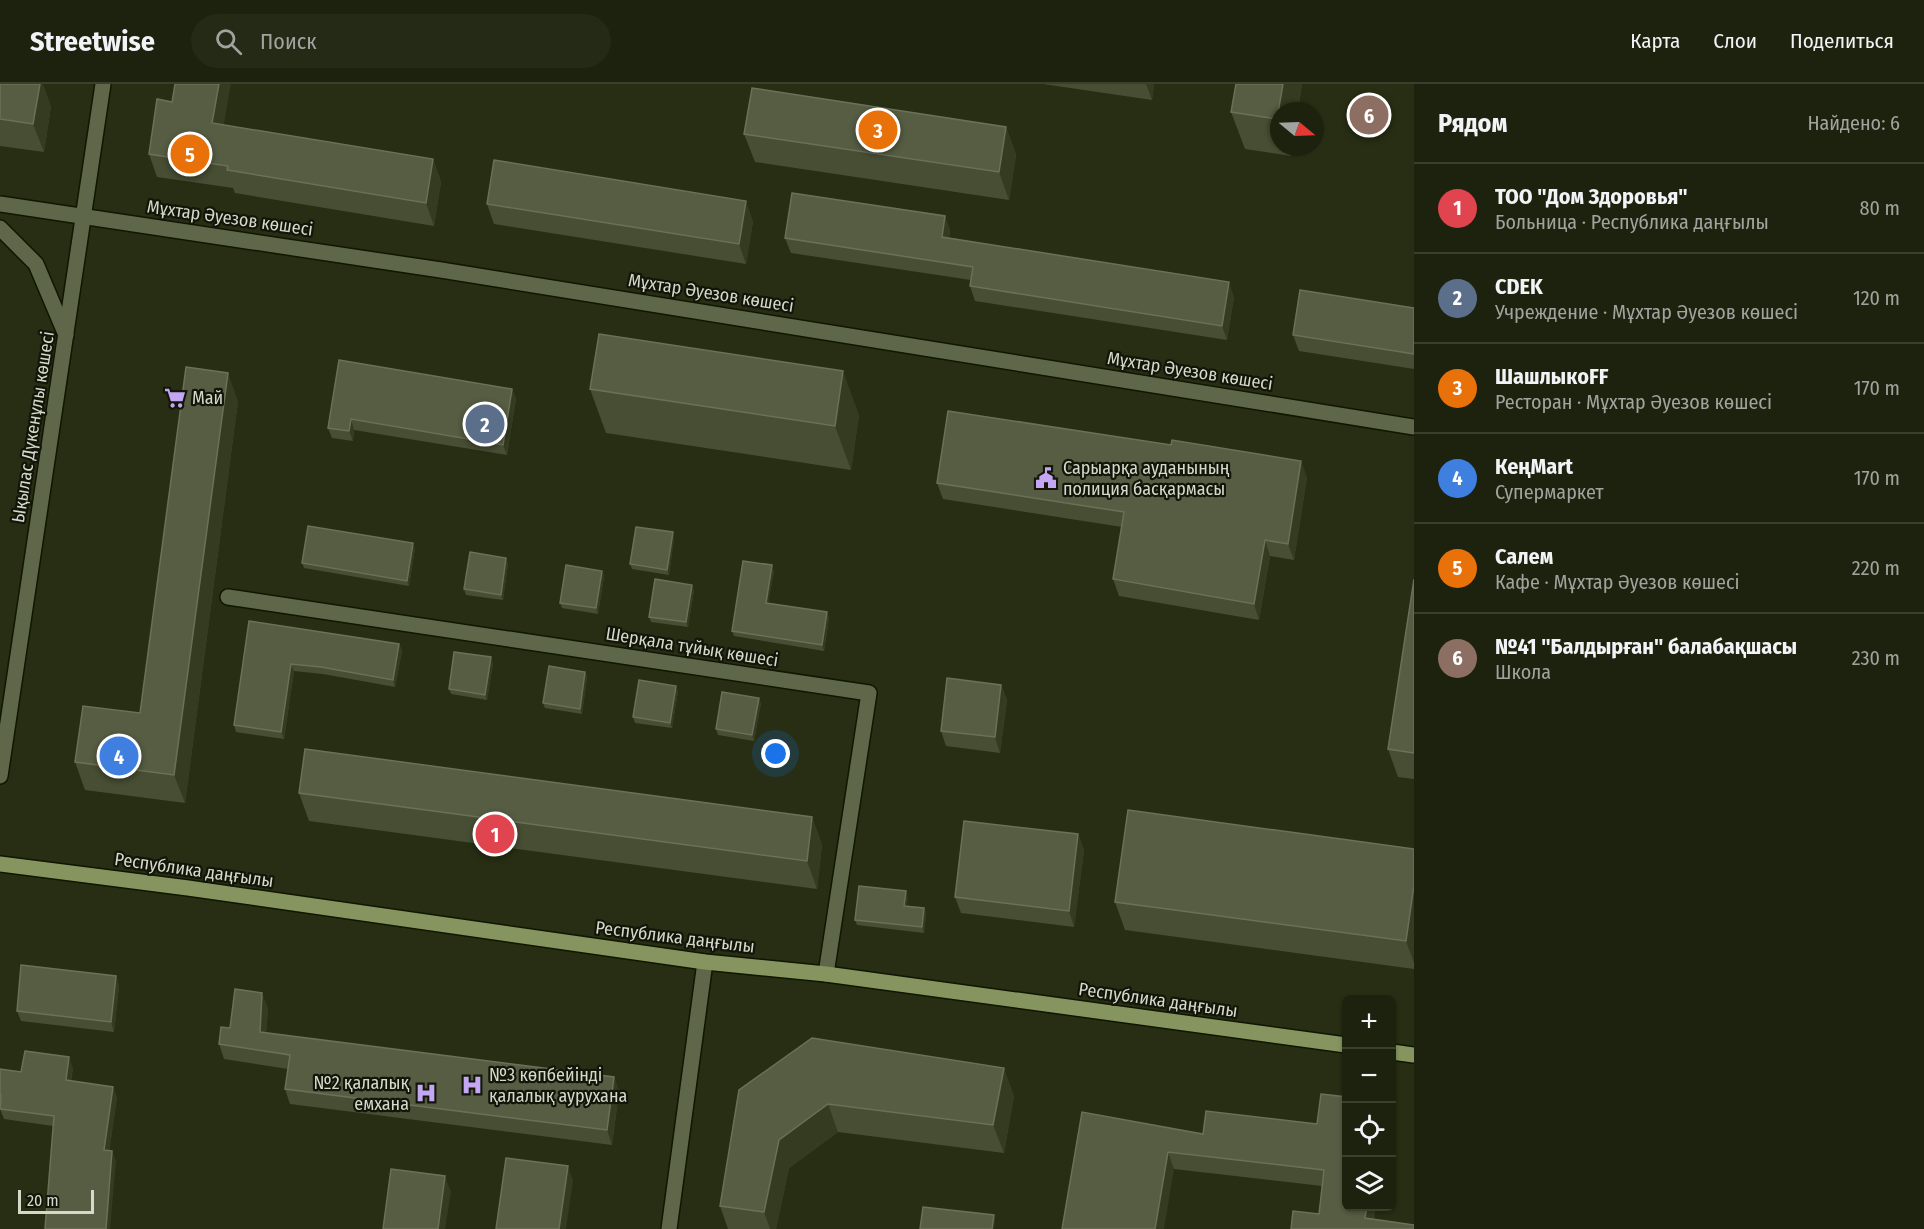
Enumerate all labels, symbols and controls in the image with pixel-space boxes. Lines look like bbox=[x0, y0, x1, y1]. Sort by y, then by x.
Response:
search box bbox=[191, 14, 611, 68]
text: Streetwise bbox=[30, 25, 155, 58]
icon: search bbox=[212, 25, 245, 58]
text: Поиск bbox=[260, 28, 316, 55]
text: Карта bbox=[1630, 28, 1680, 54]
text: Слои bbox=[1713, 28, 1757, 54]
text: Поделиться bbox=[1790, 28, 1894, 54]
pin: 6 bbox=[1350, 93, 1388, 138]
north arrow bbox=[1270, 102, 1324, 156]
pin: 3 bbox=[858, 108, 898, 152]
text: Рядом bbox=[1438, 108, 1507, 139]
text: Найдено: 6 bbox=[1807, 111, 1900, 135]
pin: 5 bbox=[170, 132, 210, 176]
text: ТОО "Дом Здоровья" bbox=[1495, 183, 1688, 210]
street label: Мұхтар Әуезов көшесі bbox=[146, 195, 314, 241]
text: 1 bbox=[1453, 196, 1462, 220]
text: 80 m bbox=[1860, 196, 1900, 220]
text: Больница · Республика даңғылы bbox=[1495, 210, 1769, 234]
street label: Мұхтар Әуезов көшесі bbox=[627, 269, 795, 317]
text: CDEK bbox=[1495, 273, 1543, 300]
text: 2 bbox=[1453, 286, 1462, 310]
text: 120 m bbox=[1853, 286, 1900, 310]
text: Учреждение · Мұхтар Әуезов көшесі bbox=[1495, 300, 1798, 324]
street label: Ықылас Дүкенұлы көшесі bbox=[7, 330, 59, 524]
street label: Мұхтар Әуезов көшесі bbox=[1106, 347, 1274, 395]
text: ШашлыкoFF bbox=[1495, 363, 1608, 390]
text: 3 bbox=[1453, 376, 1462, 400]
text: 170 m bbox=[1854, 376, 1900, 400]
supermarket icon: Май bbox=[163, 386, 187, 410]
place label: Май bbox=[192, 387, 223, 409]
text: Ресторан · Мұхтар Әуезов көшесі bbox=[1495, 390, 1772, 414]
pin: 2 bbox=[466, 402, 504, 446]
text: КеңMart bbox=[1495, 453, 1573, 480]
place label: Сарыарқа ауданының полиция басқармасы bbox=[1063, 457, 1230, 500]
public building icon: Сарыарқа ауданының полиция басқармасы bbox=[1034, 466, 1058, 490]
text: 4 bbox=[1452, 466, 1463, 490]
text: 170 m bbox=[1854, 466, 1900, 490]
text: Супермаркет bbox=[1495, 480, 1604, 504]
text: Салем bbox=[1495, 543, 1553, 570]
text: 5 bbox=[1453, 556, 1462, 580]
text: 220 m bbox=[1852, 556, 1900, 580]
text: Кафе · Мұхтар Әуезов көшесі bbox=[1495, 570, 1740, 594]
street label: Шерқала тұйық көшесі bbox=[604, 622, 780, 672]
text: №41 "Балдырған" балабақшасы bbox=[1495, 633, 1797, 660]
text: 6 bbox=[1452, 646, 1463, 670]
text: 230 m bbox=[1852, 646, 1900, 670]
text: Школа bbox=[1495, 660, 1551, 684]
pin: 4 bbox=[100, 734, 138, 778]
your location bbox=[761, 739, 790, 768]
pin: 1 bbox=[476, 812, 514, 856]
street label: Республика даңғылы bbox=[113, 848, 275, 892]
street label: Республика даңғылы bbox=[594, 916, 756, 958]
street label: Республика даңғылы bbox=[1077, 978, 1239, 1022]
map controls bbox=[1342, 995, 1396, 1211]
button: + bbox=[1342, 995, 1396, 1049]
button: − bbox=[1342, 1049, 1396, 1103]
place label: №3 көпбейінді қалалық аурухана bbox=[489, 1064, 628, 1107]
place label: №2 қалалық емхана bbox=[314, 1072, 410, 1115]
hospital icon: №3 көпбейінді қалалық аурухана bbox=[460, 1073, 484, 1097]
hospital icon: №2 қалалық емхана bbox=[414, 1081, 438, 1105]
button: locate bbox=[1342, 1103, 1396, 1157]
button: layers bbox=[1342, 1157, 1396, 1211]
scale bar bbox=[18, 1187, 94, 1214]
text: 20 m bbox=[27, 1191, 58, 1210]

